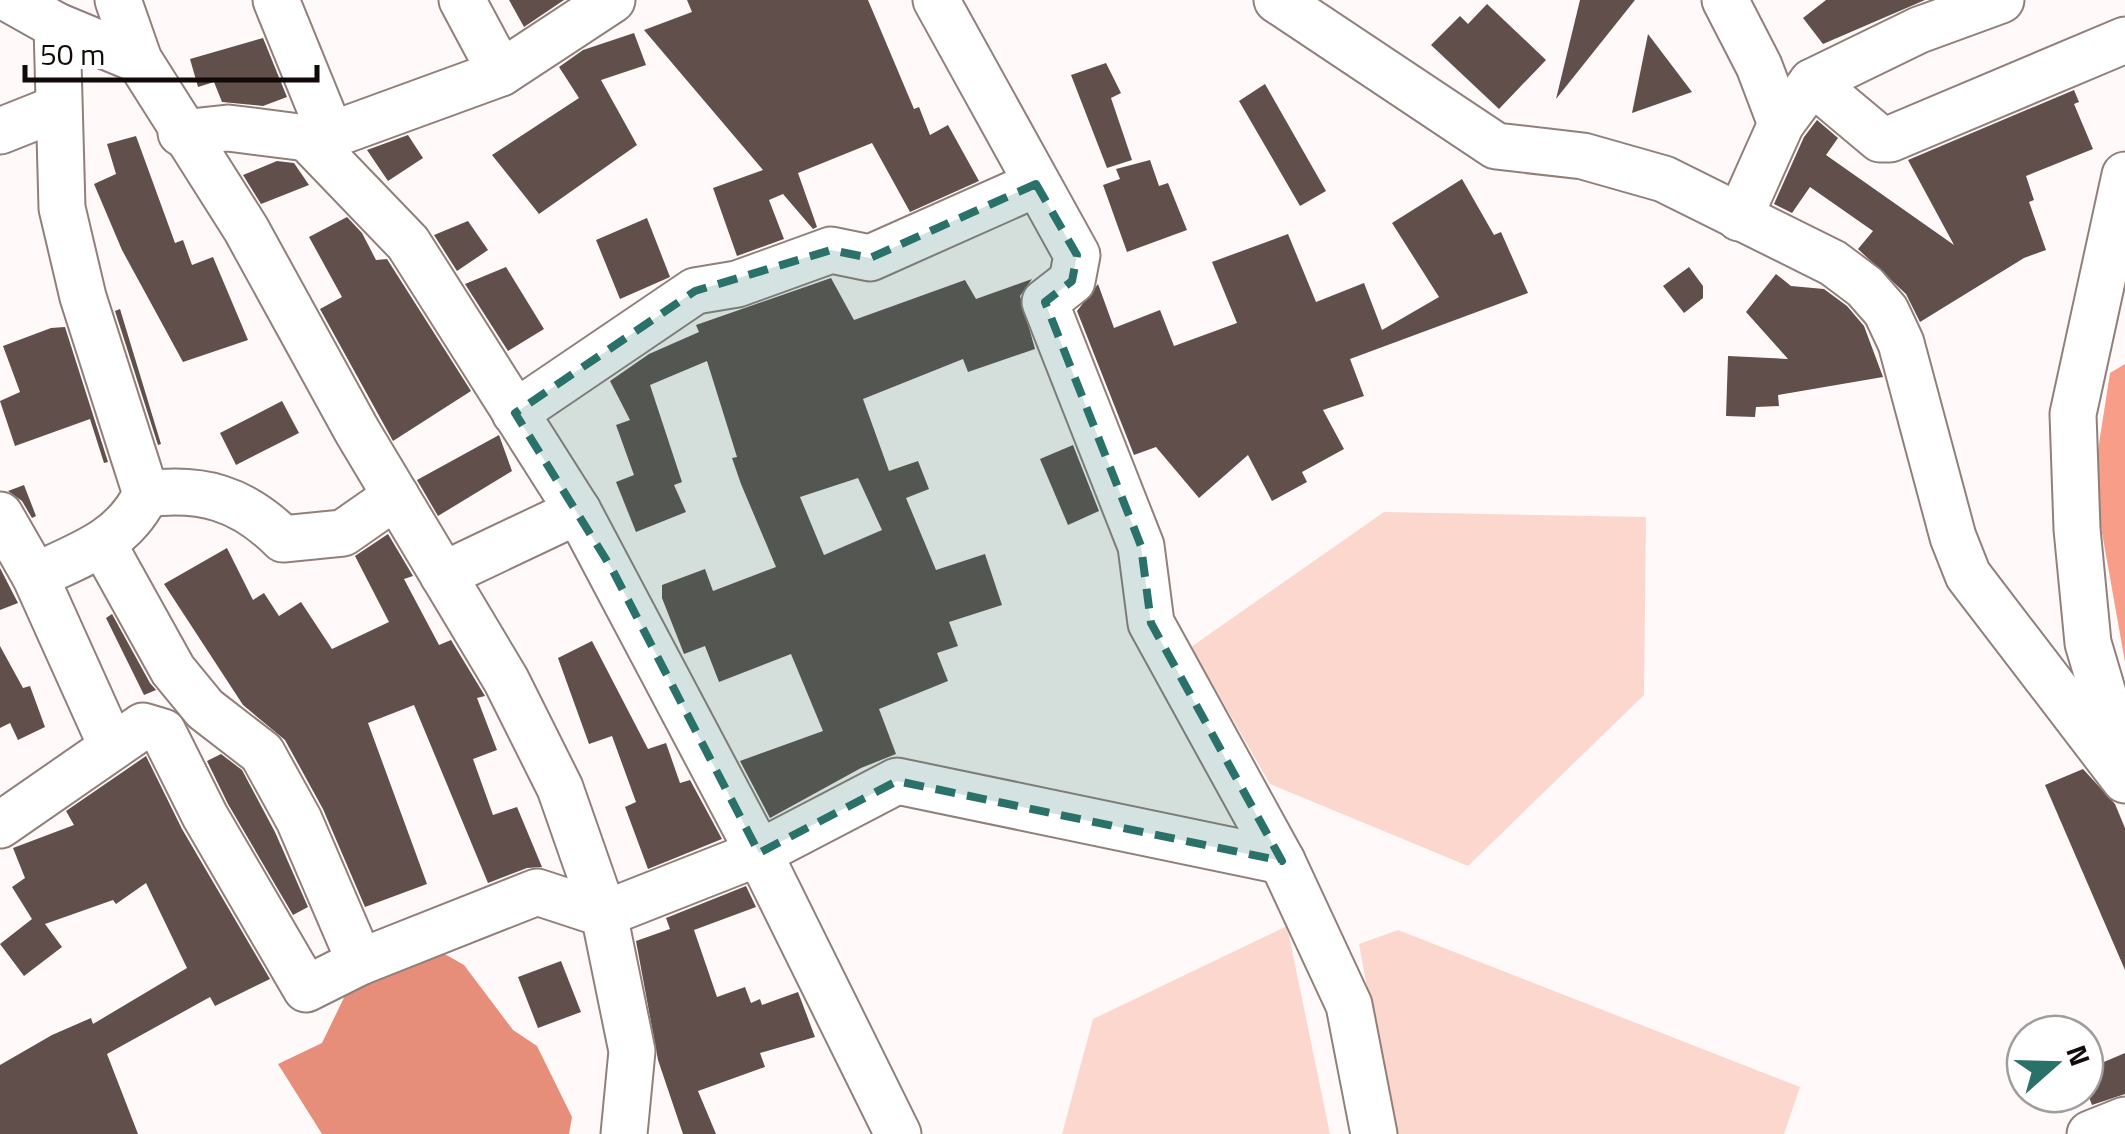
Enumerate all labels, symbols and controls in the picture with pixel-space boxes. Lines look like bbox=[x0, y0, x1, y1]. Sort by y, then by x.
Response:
scale bar bbox=[25, 20, 318, 82]
text: 50 m bbox=[40, 31, 105, 77]
north arrow bbox=[2005, 1014, 2105, 1114]
text: N bbox=[2055, 1039, 2102, 1072]

